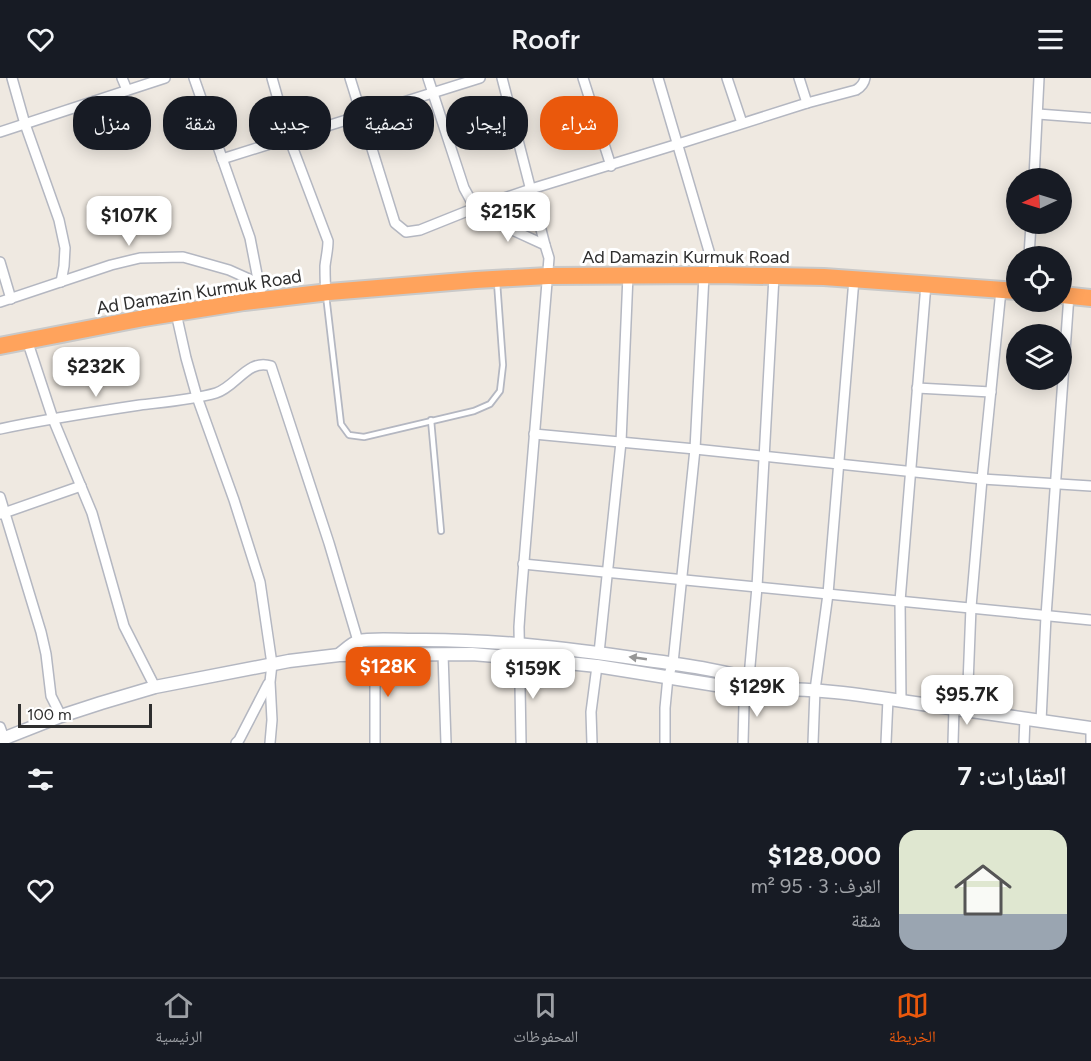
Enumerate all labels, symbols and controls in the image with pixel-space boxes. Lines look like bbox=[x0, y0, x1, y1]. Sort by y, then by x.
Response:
icon: heart bbox=[24, 23, 57, 56]
text: Roofr bbox=[511, 23, 580, 56]
icon: menu bbox=[1034, 23, 1067, 56]
chip: منزل bbox=[73, 96, 151, 150]
chip: شقة bbox=[163, 96, 237, 150]
chip: جديد bbox=[249, 96, 331, 150]
chip: تصفية bbox=[343, 96, 434, 150]
chip: إيجار bbox=[446, 96, 528, 150]
chip: شراء bbox=[540, 96, 618, 150]
north arrow bbox=[1006, 168, 1072, 234]
map controls bbox=[1006, 168, 1072, 390]
pin: $215K bbox=[466, 192, 550, 243]
pin: $107K bbox=[87, 196, 171, 247]
text: $215K bbox=[480, 199, 536, 223]
text: $107K bbox=[101, 203, 157, 227]
street label: Ad Damazin Kurmuk Road bbox=[582, 246, 790, 268]
button: locate bbox=[1006, 246, 1072, 312]
street label: Ad Damazin Kurmuk Road bbox=[95, 265, 303, 319]
button: layers bbox=[1006, 324, 1072, 390]
pin: $232K bbox=[54, 347, 138, 398]
text: $232K bbox=[67, 354, 125, 378]
pin: $128K bbox=[346, 647, 430, 698]
pin: $159K bbox=[491, 649, 575, 700]
text: $128K bbox=[360, 654, 416, 678]
one-way arrow bbox=[629, 654, 648, 663]
text: $159K bbox=[505, 656, 561, 680]
pin: $129K bbox=[715, 667, 799, 718]
text: $129K bbox=[729, 674, 785, 698]
pin: $95.7K bbox=[918, 675, 1016, 726]
text: $95.7K bbox=[935, 682, 999, 706]
scale bar bbox=[18, 701, 152, 728]
text: 100 m bbox=[27, 705, 72, 724]
text: العقارات: 7 bbox=[958, 760, 1067, 792]
icon: filters bbox=[24, 763, 57, 796]
text: $128,000 bbox=[767, 840, 881, 872]
icon: home bbox=[947, 854, 1019, 926]
icon: heart bbox=[24, 874, 57, 907]
text: الغرف: 3 · 95 m² bbox=[751, 874, 881, 898]
text: شقة bbox=[851, 908, 881, 932]
tab: الرئيسية bbox=[155, 989, 203, 1052]
tab: المحفوظات bbox=[513, 989, 578, 1052]
tab: الخريطة bbox=[889, 989, 936, 1052]

